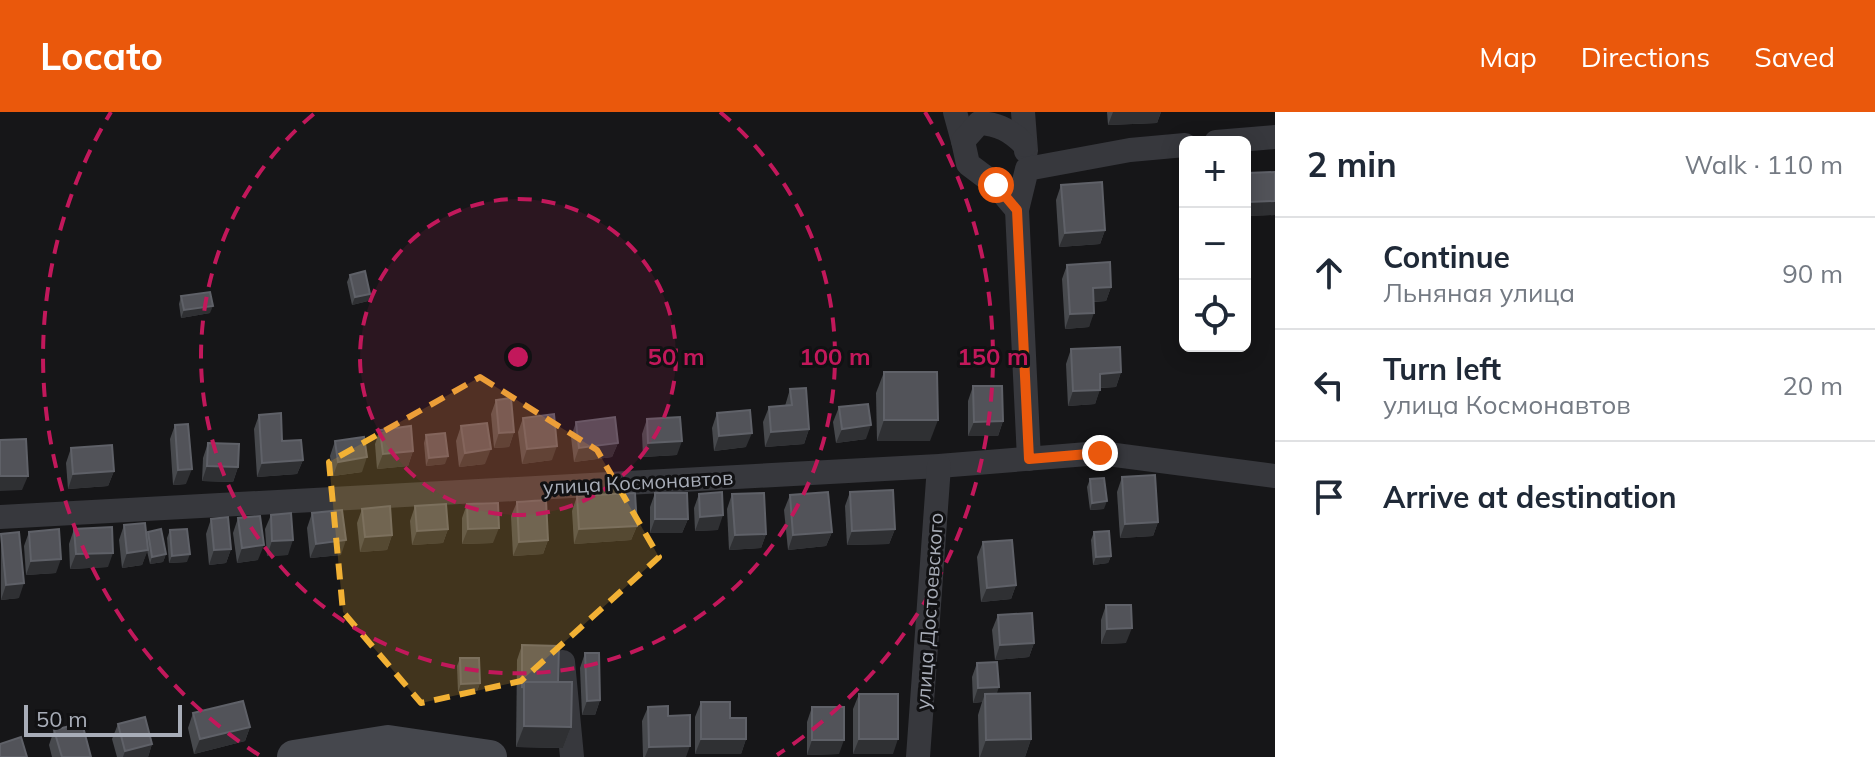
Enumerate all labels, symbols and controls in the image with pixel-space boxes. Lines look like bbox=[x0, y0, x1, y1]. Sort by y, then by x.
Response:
text: Locato bbox=[40, 32, 163, 80]
text: Map bbox=[1479, 39, 1537, 74]
text: Directions bbox=[1581, 39, 1710, 74]
text: Saved bbox=[1754, 39, 1835, 74]
map controls bbox=[1179, 136, 1251, 352]
button: + bbox=[1179, 136, 1251, 208]
text: 2 min bbox=[1307, 143, 1397, 186]
text: Walk · 110 m bbox=[1684, 148, 1843, 181]
route start bbox=[978, 167, 1014, 203]
button: − bbox=[1179, 208, 1251, 280]
text: Continue bbox=[1383, 238, 1510, 276]
icon: ahead bbox=[1307, 251, 1351, 295]
text: 90 m bbox=[1782, 257, 1843, 290]
text: Льняная улица bbox=[1383, 276, 1575, 309]
button: locate bbox=[1179, 280, 1251, 352]
text: 50 m bbox=[648, 341, 704, 371]
text: 100 m bbox=[799, 341, 871, 371]
text: 150 m bbox=[957, 341, 1029, 371]
centre of rings bbox=[504, 343, 532, 371]
text: Turn left bbox=[1383, 350, 1501, 388]
icon: left bbox=[1307, 363, 1351, 407]
text: 20 m bbox=[1782, 369, 1843, 402]
text: улица Космонавтов bbox=[1383, 388, 1631, 421]
route end bbox=[1082, 435, 1118, 471]
street label: улица Космонавтов bbox=[542, 465, 734, 499]
icon: arrive bbox=[1307, 475, 1351, 519]
text: Arrive at destination bbox=[1383, 478, 1677, 516]
street label: улица Достоевского bbox=[910, 512, 948, 710]
scale bar bbox=[24, 701, 182, 737]
text: 50 m bbox=[36, 705, 87, 733]

